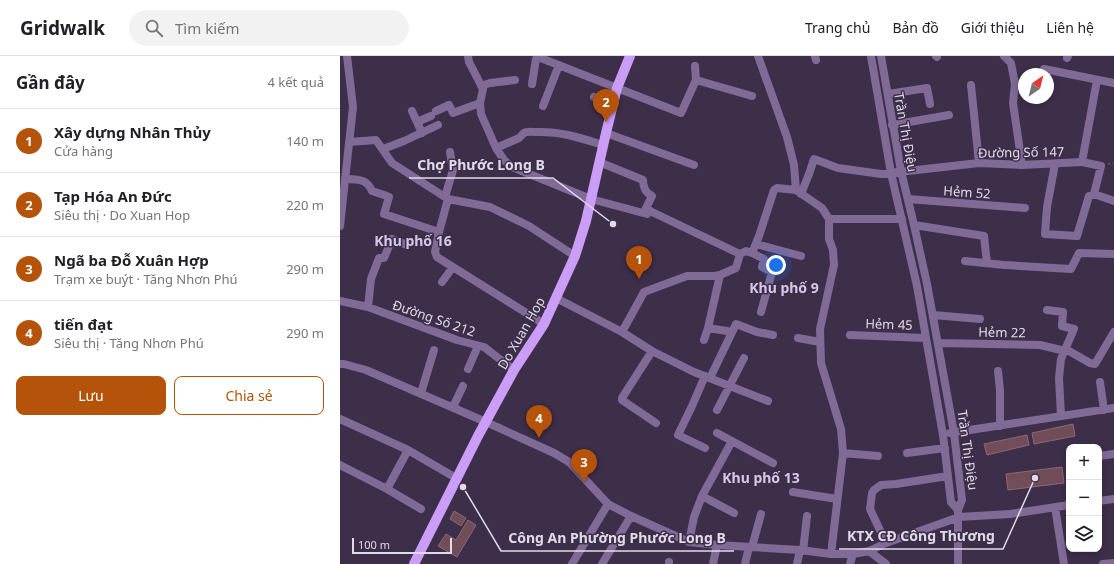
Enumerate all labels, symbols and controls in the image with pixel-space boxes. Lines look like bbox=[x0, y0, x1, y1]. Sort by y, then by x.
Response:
search box bbox=[129, 10, 409, 46]
text: Gridwalk bbox=[20, 15, 105, 41]
icon: search bbox=[143, 17, 165, 39]
text: Tìm kiếm bbox=[175, 18, 240, 38]
text: Trang chủ bbox=[805, 18, 870, 37]
text: Bản đồ bbox=[892, 18, 939, 37]
text: Giới thiệu bbox=[961, 18, 1024, 37]
text: Liên hệ bbox=[1046, 18, 1094, 37]
north arrow bbox=[1018, 68, 1054, 104]
text: Gần đây bbox=[16, 71, 85, 94]
text: 4 kết quả bbox=[268, 73, 324, 91]
pin: 2 bbox=[593, 89, 619, 122]
street label: Trần Thị Điệu bbox=[890, 91, 922, 173]
text: Xây dựng Nhân Thủy bbox=[54, 122, 211, 142]
text: 1 bbox=[25, 132, 33, 150]
text: 140 m bbox=[286, 132, 324, 150]
text: Cửa hàng bbox=[54, 142, 113, 160]
street label: Đường Số 147 bbox=[978, 142, 1064, 162]
callout: Chợ Phước Long B bbox=[409, 152, 553, 178]
text: Chợ Phước Long B bbox=[417, 155, 545, 174]
street label: Hẻm 52 bbox=[943, 181, 991, 203]
text: Tạp Hóa An Đức bbox=[54, 186, 172, 206]
text: 2 bbox=[25, 196, 33, 214]
text: 220 m bbox=[286, 196, 324, 214]
text: Siêu thị · Do Xuan Hop bbox=[54, 206, 190, 224]
district label: Khu phố 16 bbox=[374, 231, 452, 250]
pin: 1 bbox=[626, 246, 652, 279]
text: Ngã ba Đỗ Xuân Hợp bbox=[54, 250, 209, 270]
your location bbox=[766, 255, 786, 275]
text: 3 bbox=[25, 260, 33, 278]
text: 290 m bbox=[286, 260, 324, 278]
text: Trạm xe buýt · Tăng Nhơn Phú bbox=[54, 270, 238, 288]
district label: Khu phố 9 bbox=[749, 278, 819, 297]
street label: Do Xuan Hop bbox=[493, 294, 549, 372]
street label: Đường Số 212 bbox=[390, 295, 478, 341]
text: tiến đạt bbox=[54, 314, 113, 334]
street label: Hẻm 45 bbox=[865, 314, 913, 334]
street label: Hẻm 22 bbox=[978, 323, 1026, 341]
text: 4 bbox=[25, 324, 33, 342]
text: 290 m bbox=[286, 324, 324, 342]
text: Siêu thị · Tăng Nhơn Phú bbox=[54, 334, 204, 352]
button: Lưu bbox=[16, 376, 166, 415]
button: Chia sẻ bbox=[174, 376, 324, 415]
pin: 4 bbox=[526, 405, 552, 438]
street label: Trần Thị Điệu bbox=[953, 409, 983, 491]
map controls bbox=[1066, 444, 1102, 552]
button: + bbox=[1066, 444, 1102, 480]
pin: 3 bbox=[571, 449, 597, 482]
district label: Khu phố 13 bbox=[722, 468, 800, 487]
button: − bbox=[1066, 480, 1102, 516]
button: layers bbox=[1066, 516, 1102, 552]
callout: KTX CĐ Công Thương bbox=[839, 523, 1003, 549]
callout: Công An Phường Phước Long B bbox=[501, 525, 734, 551]
text: KTX CĐ Công Thương bbox=[847, 526, 995, 545]
text: Công An Phường Phước Long B bbox=[508, 528, 726, 547]
scale bar bbox=[352, 536, 452, 555]
text: 100 m bbox=[358, 537, 390, 552]

